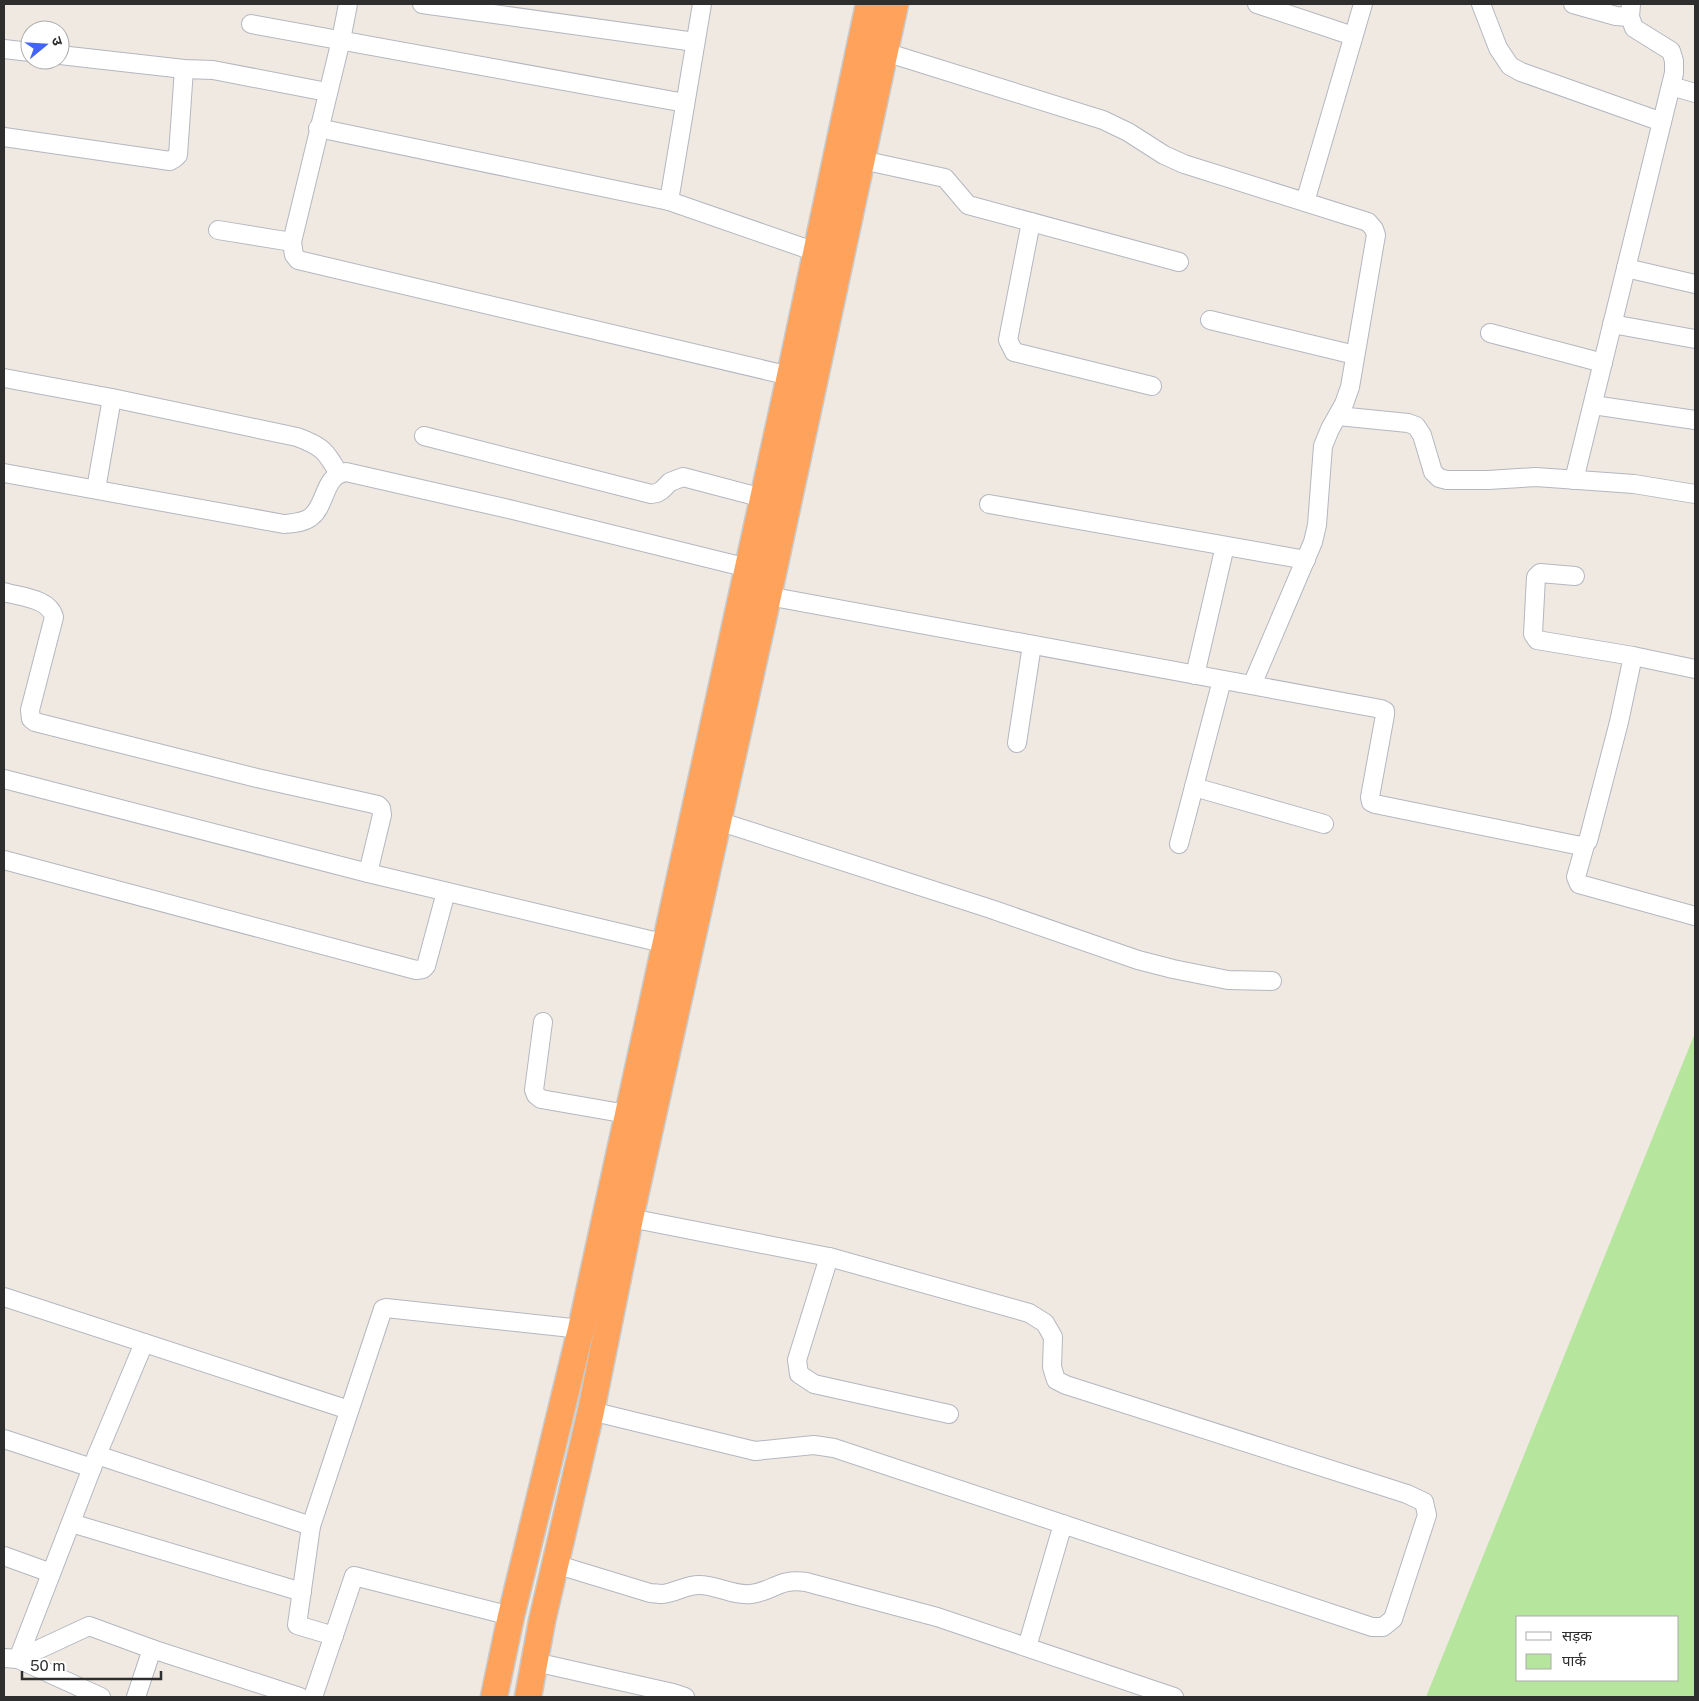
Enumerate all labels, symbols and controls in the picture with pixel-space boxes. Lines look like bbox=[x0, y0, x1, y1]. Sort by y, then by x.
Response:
north arrow bbox=[20, 20, 70, 70]
text: उ bbox=[48, 35, 66, 48]
legend bbox=[1516, 1616, 1679, 1681]
text: सड़क bbox=[1562, 1627, 1592, 1644]
scale bar bbox=[22, 1648, 161, 1680]
text: पार्क bbox=[1562, 1652, 1586, 1669]
text: 50 m bbox=[30, 1657, 65, 1674]

